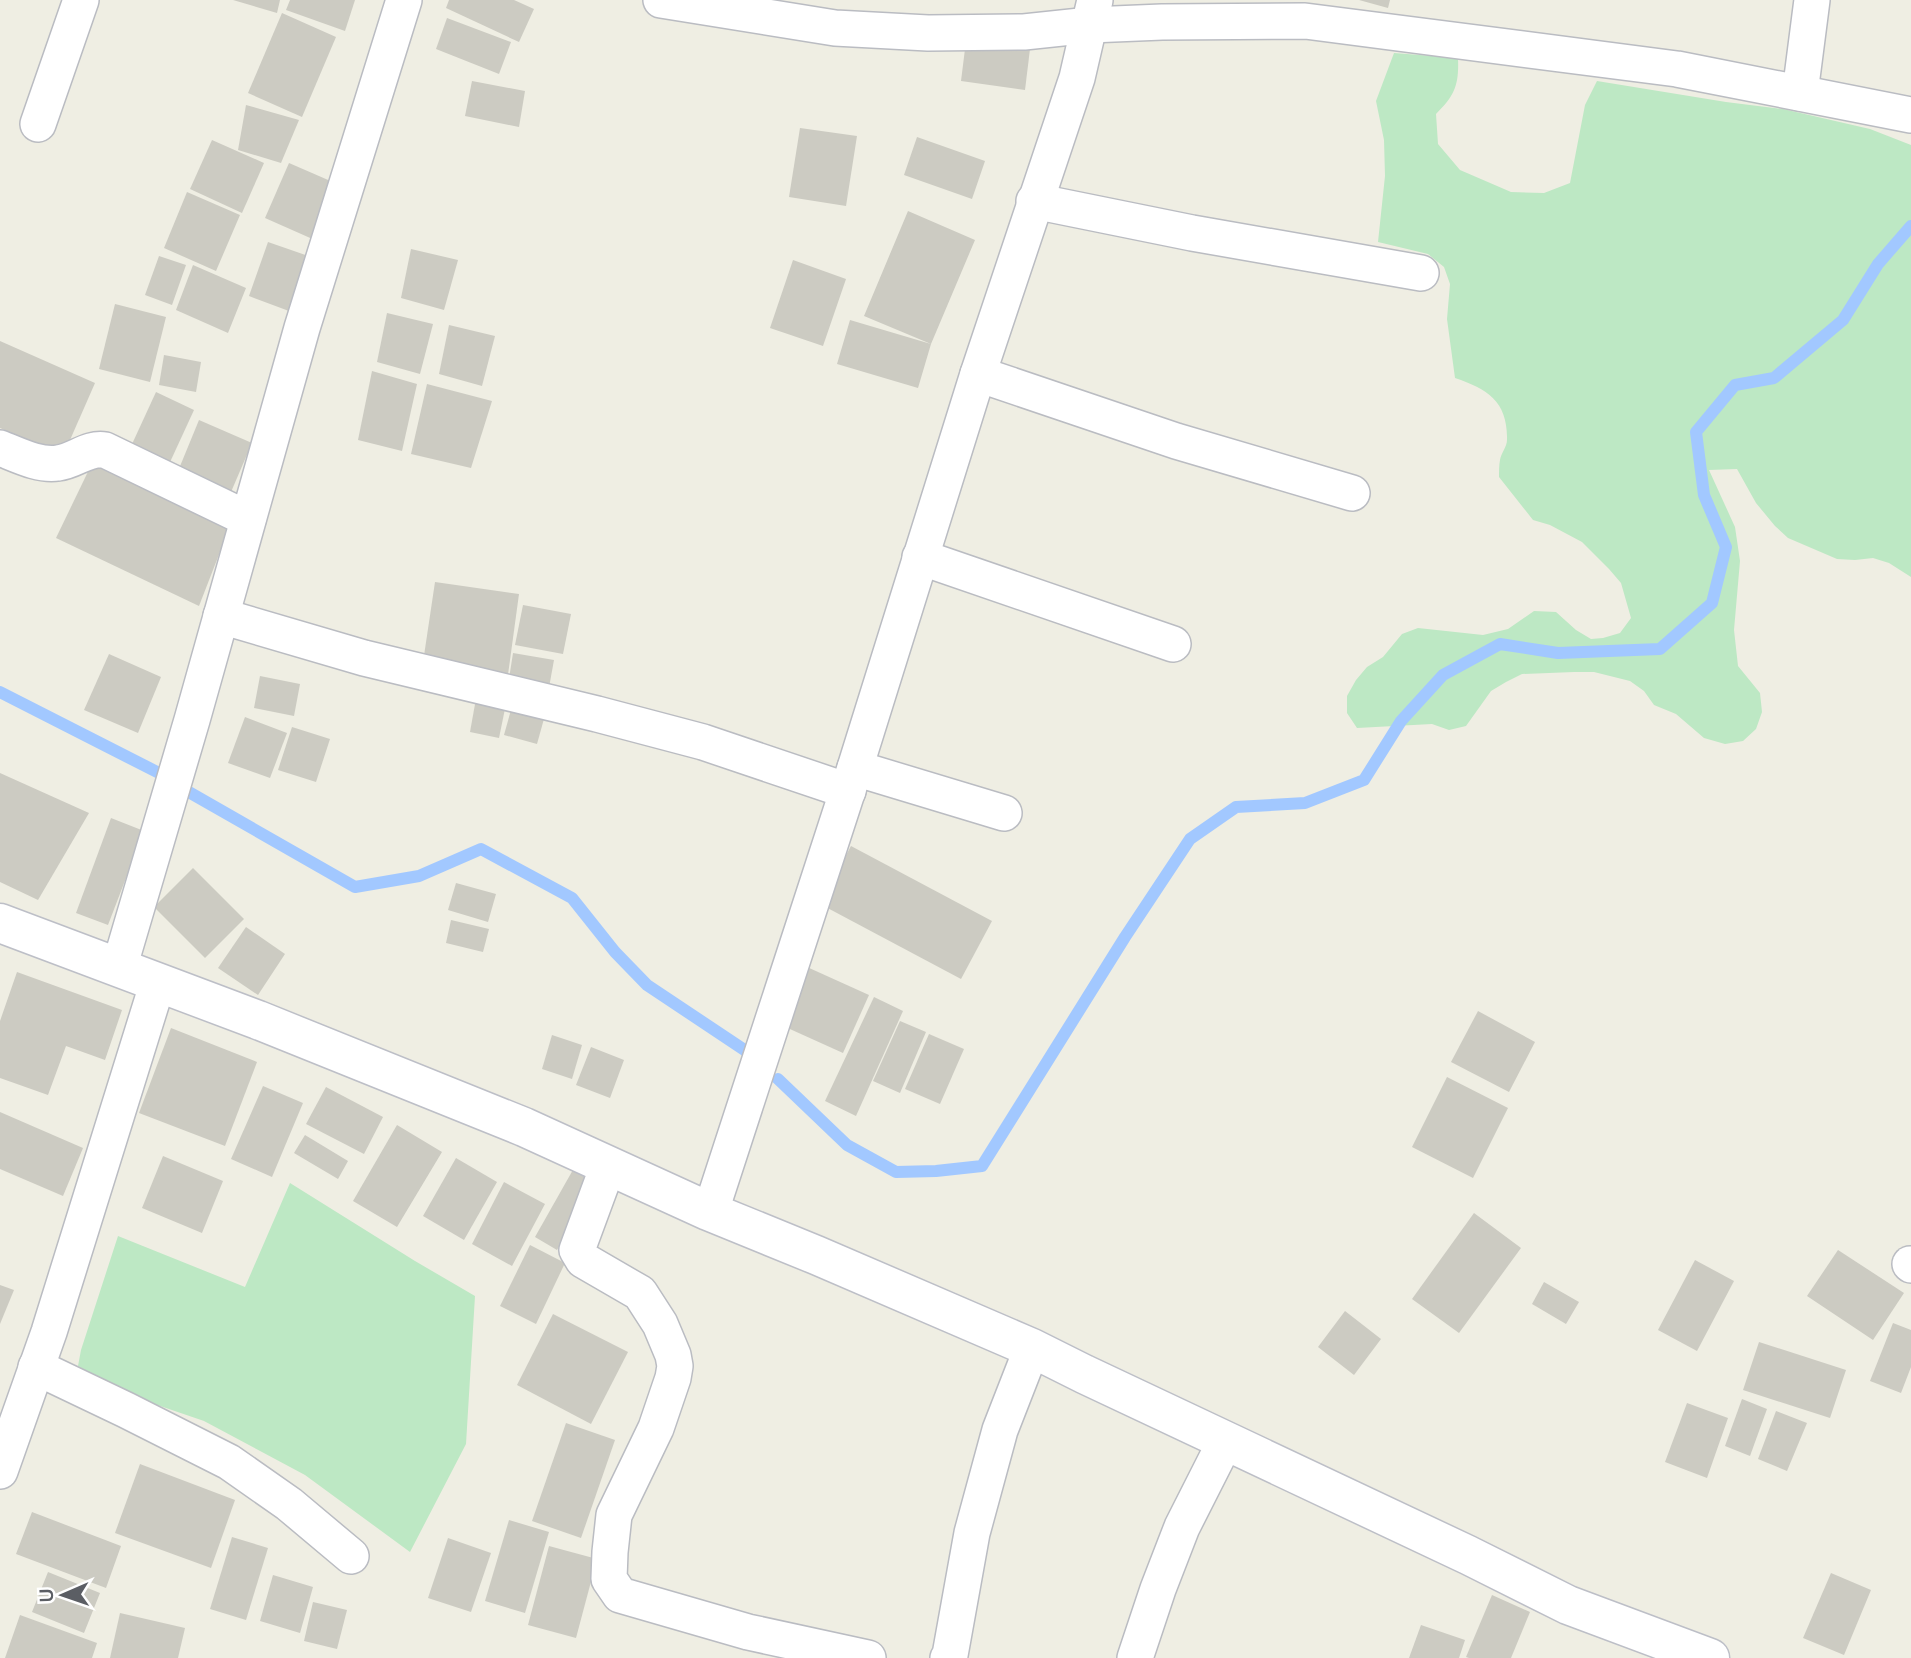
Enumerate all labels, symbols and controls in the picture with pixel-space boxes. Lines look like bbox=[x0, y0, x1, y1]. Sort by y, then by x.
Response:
north arrow bbox=[28, 1560, 98, 1630]
text: U bbox=[34, 1588, 60, 1603]

